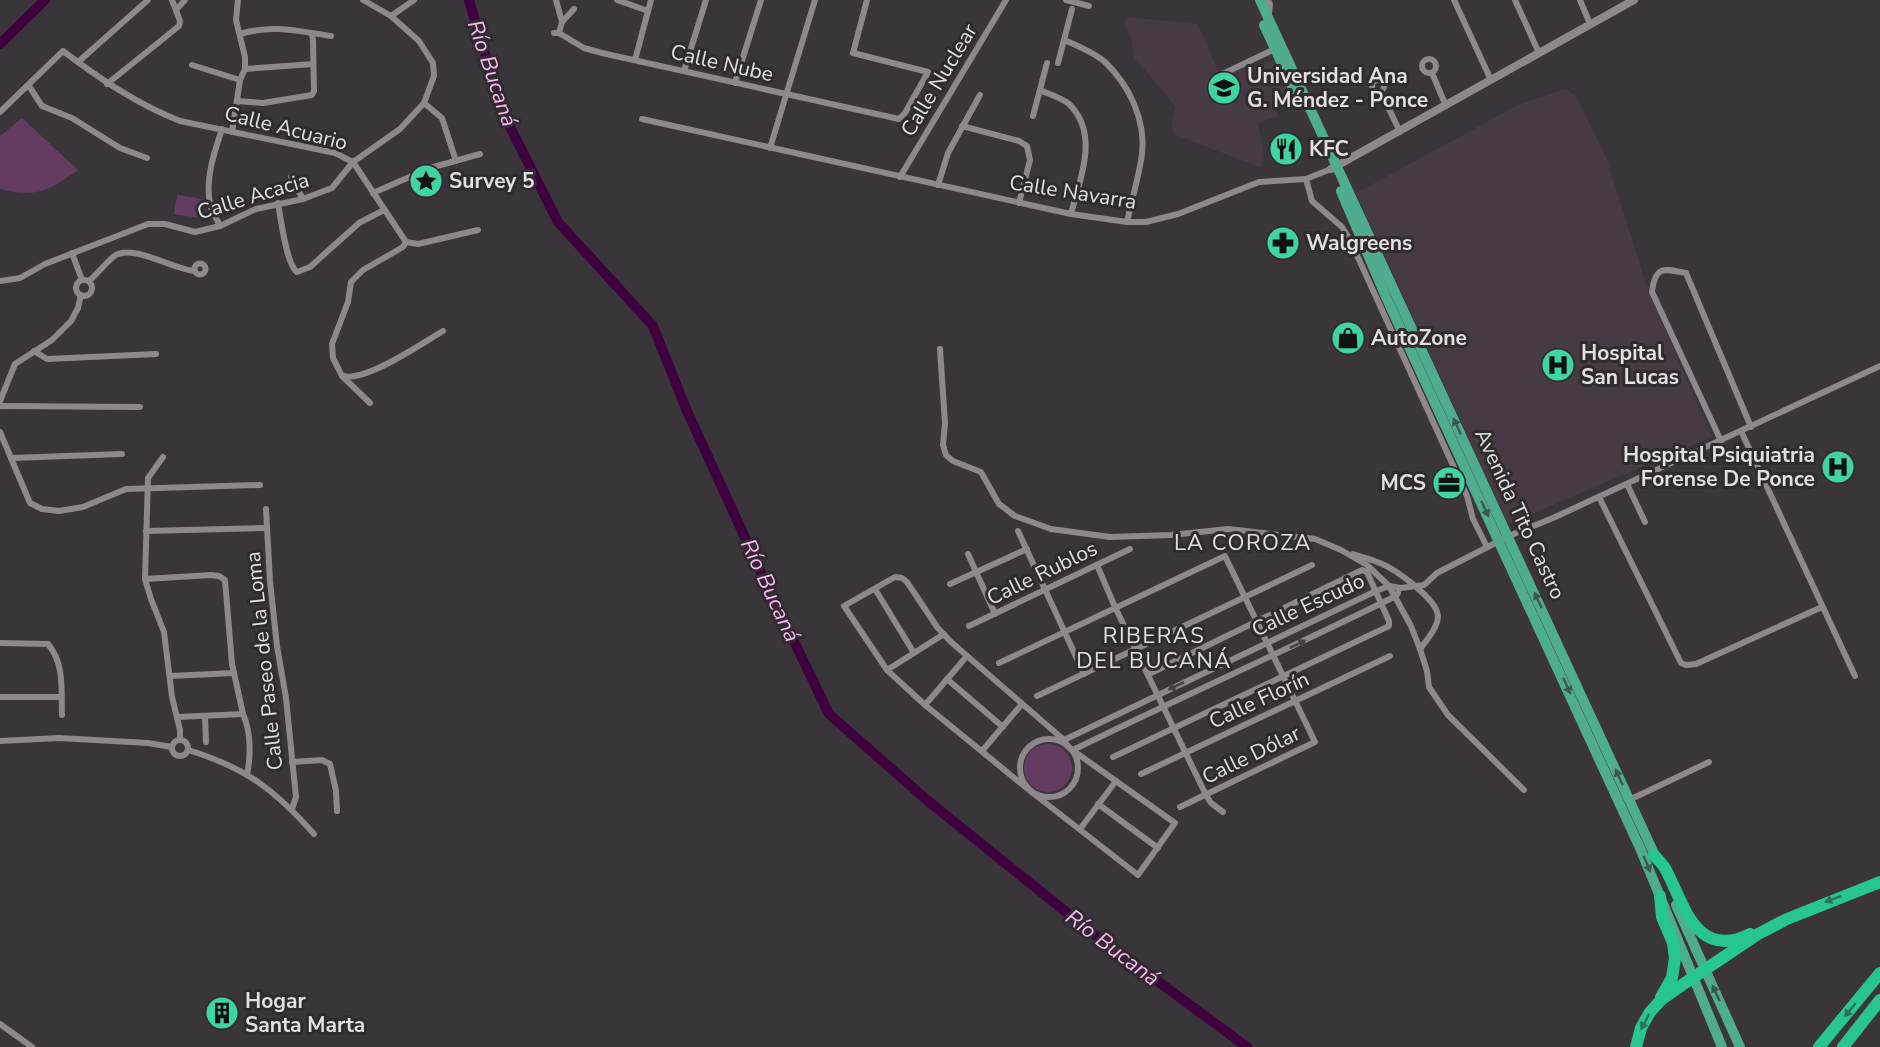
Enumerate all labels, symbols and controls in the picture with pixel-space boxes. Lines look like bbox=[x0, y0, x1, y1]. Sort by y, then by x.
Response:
water label: Río Bucaná bbox=[460, 16, 524, 131]
street label: Calle Nuclear bbox=[894, 18, 984, 142]
street label: Calle Nube bbox=[668, 38, 776, 88]
place label: Universidad Ana G. Méndez - Ponce bbox=[1247, 62, 1428, 114]
school or university icon: Universidad Ana G. Méndez - Ponce bbox=[1206, 70, 1242, 106]
street label: Calle Acuario bbox=[222, 99, 350, 157]
restaurant icon: KFC bbox=[1268, 131, 1304, 167]
place label: KFC bbox=[1309, 135, 1349, 163]
place icon: Survey 5 bbox=[408, 163, 444, 199]
street label: Calle Acacia bbox=[194, 166, 312, 226]
place label: Survey 5 bbox=[449, 167, 535, 195]
street label: Calle Navarra bbox=[1008, 168, 1138, 216]
pharmacy icon: Walgreens bbox=[1265, 225, 1301, 261]
place label: Walgreens bbox=[1306, 229, 1412, 257]
shop icon: AutoZone bbox=[1330, 320, 1366, 356]
place label: AutoZone bbox=[1371, 324, 1467, 352]
place label: Hospital San Lucas bbox=[1581, 339, 1679, 391]
hospital icon: Hospital San Lucas bbox=[1540, 347, 1576, 383]
one-way arrow bbox=[1453, 418, 1462, 435]
street label: Avenida Tito Castro bbox=[1468, 424, 1572, 604]
place label: Hospital Psiquiatria Forense De Ponce bbox=[1623, 441, 1815, 493]
hospital icon: Hospital Psiquiatria Forense De Ponce bbox=[1820, 449, 1856, 485]
office icon: MCS bbox=[1431, 465, 1467, 501]
place label: MCS bbox=[1381, 469, 1426, 497]
one-way arrow bbox=[1481, 501, 1490, 518]
district label: LA COROZA bbox=[1174, 528, 1312, 558]
water label: Río Bucaná bbox=[733, 534, 807, 647]
street label: Calle Rublos bbox=[982, 534, 1102, 612]
street label: Calle Paseo de la Loma bbox=[239, 550, 289, 772]
street label: Calle Escudo bbox=[1247, 567, 1369, 643]
one-way arrow bbox=[1533, 590, 1543, 608]
district label: RIBERAS DEL BUCANÁ bbox=[1076, 621, 1232, 676]
one-way arrow bbox=[1290, 639, 1307, 648]
street label: Calle Florín bbox=[1204, 665, 1314, 735]
one-way arrow bbox=[1562, 678, 1572, 696]
one-way arrow bbox=[1167, 682, 1184, 691]
street label: Calle Dólar bbox=[1197, 719, 1305, 791]
one-way arrow bbox=[1615, 769, 1624, 786]
one-way arrow bbox=[1643, 855, 1652, 873]
one-way arrow bbox=[1824, 895, 1842, 904]
water label: Río Bucaná bbox=[1059, 902, 1166, 993]
one-way arrow bbox=[1712, 985, 1721, 1002]
place label: Hogar Santa Marta bbox=[245, 987, 365, 1039]
building icon: Hogar Santa Marta bbox=[204, 995, 240, 1031]
one-way arrow bbox=[1843, 1002, 1856, 1018]
one-way arrow bbox=[1640, 1014, 1649, 1031]

